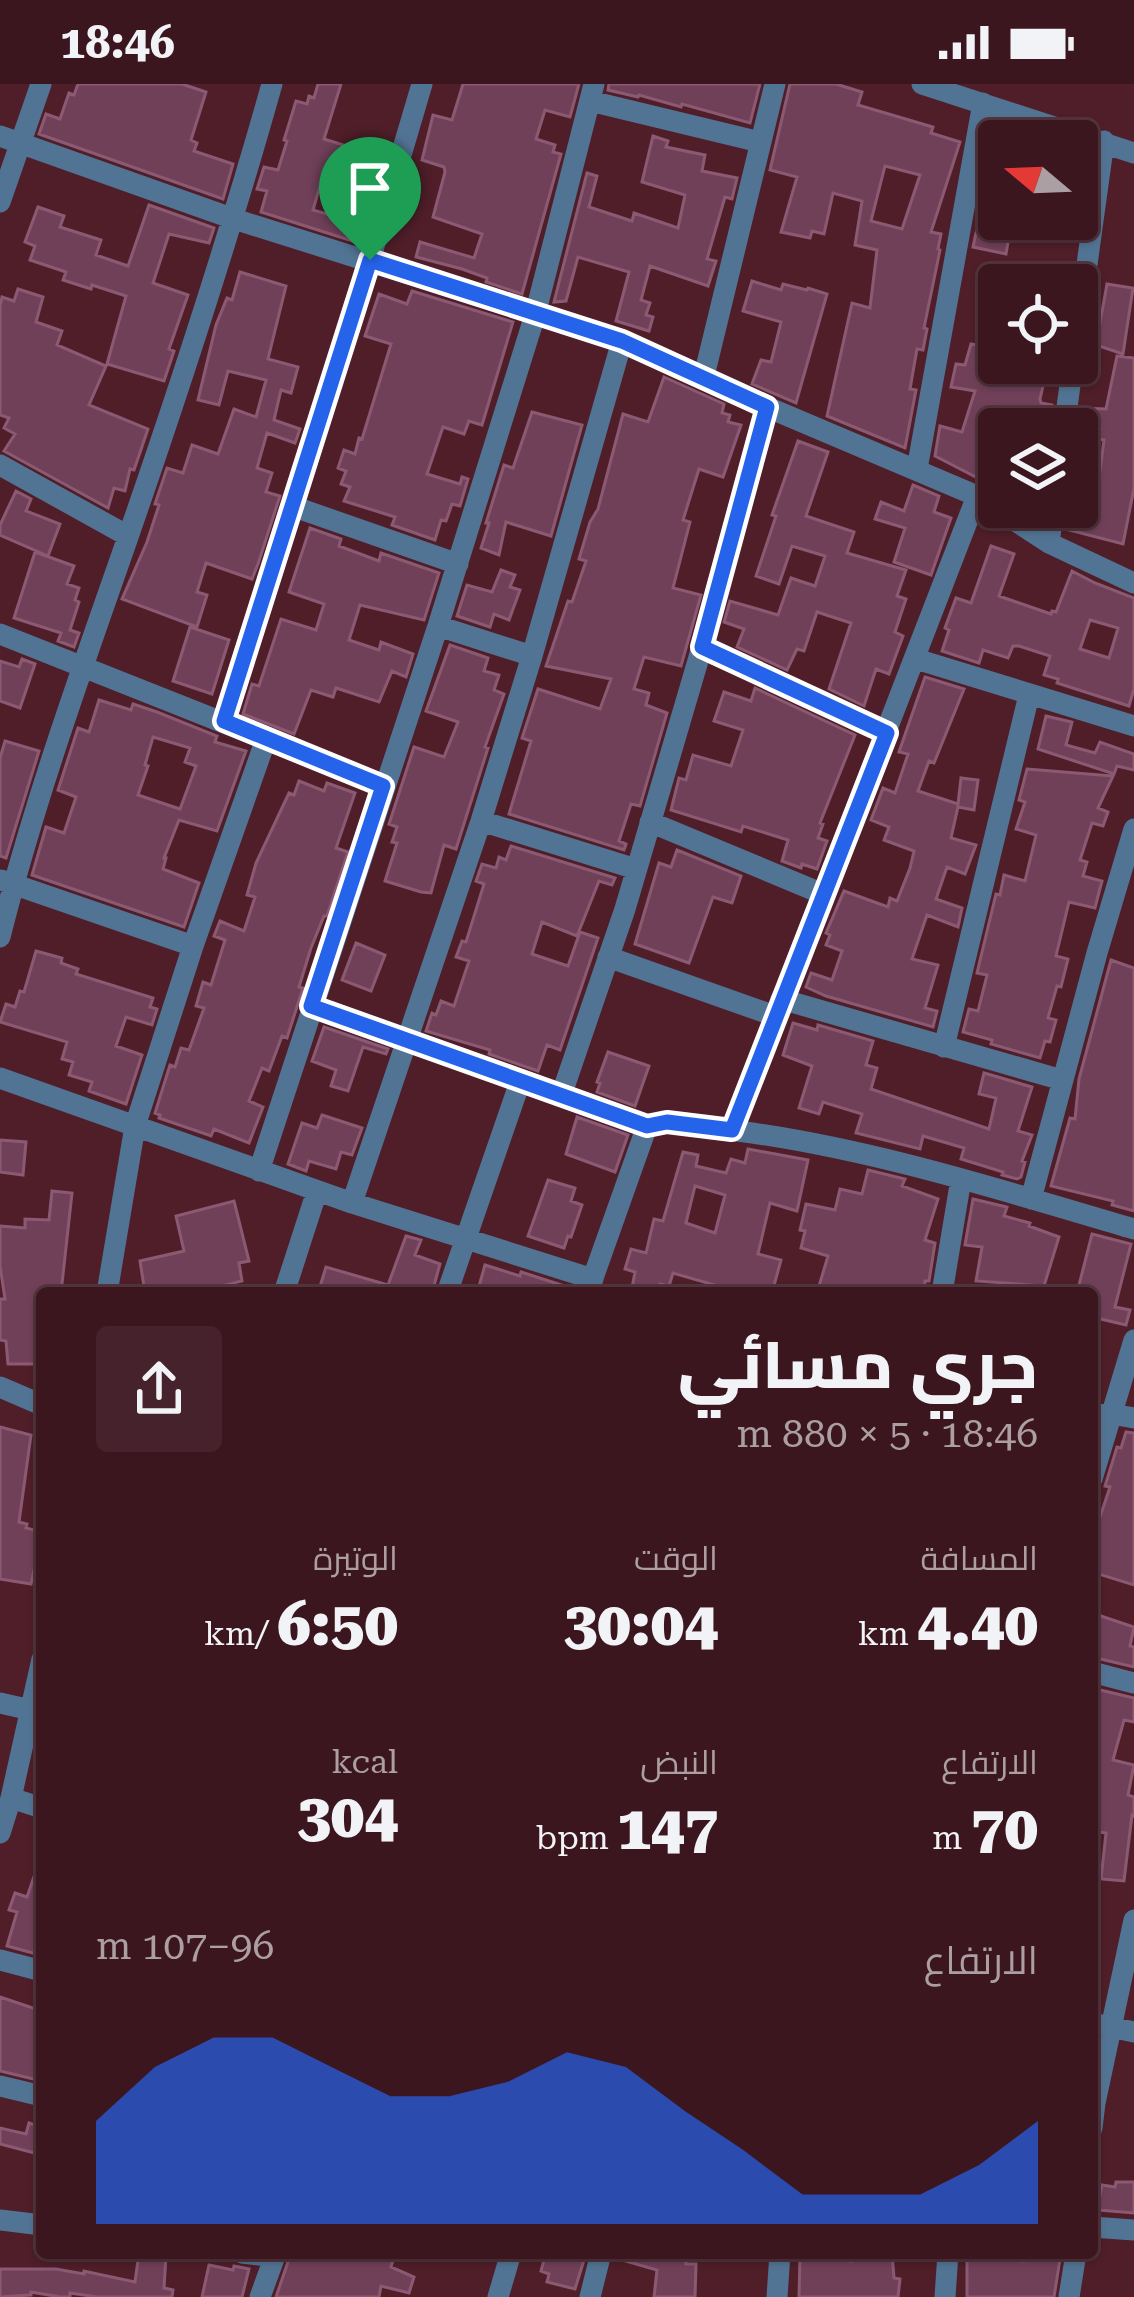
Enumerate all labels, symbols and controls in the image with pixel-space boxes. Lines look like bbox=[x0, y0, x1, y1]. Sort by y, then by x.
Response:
text: 18:46 bbox=[60, 16, 175, 69]
north arrow bbox=[978, 120, 1098, 240]
map controls bbox=[978, 120, 1098, 528]
pin bbox=[319, 137, 421, 260]
icon: arrive bbox=[337, 155, 403, 221]
button: locate bbox=[978, 264, 1098, 384]
button: layers bbox=[978, 408, 1098, 528]
button: share bbox=[96, 1326, 222, 1452]
text: جري مسائي bbox=[678, 1327, 1038, 1404]
text: 18:46 · 5 × 880 m bbox=[737, 1411, 1038, 1457]
text: الوتيرة bbox=[313, 1539, 398, 1578]
text: الوقت bbox=[634, 1539, 718, 1578]
text: المسافة bbox=[921, 1539, 1038, 1578]
text: 6:50 bbox=[277, 1589, 398, 1660]
text: 30:04 bbox=[564, 1589, 718, 1660]
text: 4.40 bbox=[917, 1589, 1038, 1660]
text: /km bbox=[204, 1614, 277, 1653]
text: km bbox=[858, 1614, 917, 1653]
text: kcal bbox=[332, 1742, 398, 1781]
text: النبض bbox=[640, 1743, 718, 1782]
text: الارتفاع bbox=[941, 1743, 1038, 1782]
text: 304 bbox=[297, 1781, 398, 1852]
text: 147 bbox=[617, 1793, 718, 1864]
text: 70 bbox=[971, 1793, 1038, 1864]
text: bpm bbox=[536, 1818, 617, 1857]
text: m bbox=[932, 1818, 971, 1857]
text: 96–107 m bbox=[96, 1923, 274, 1969]
text: الارتفاع bbox=[924, 1938, 1038, 1984]

